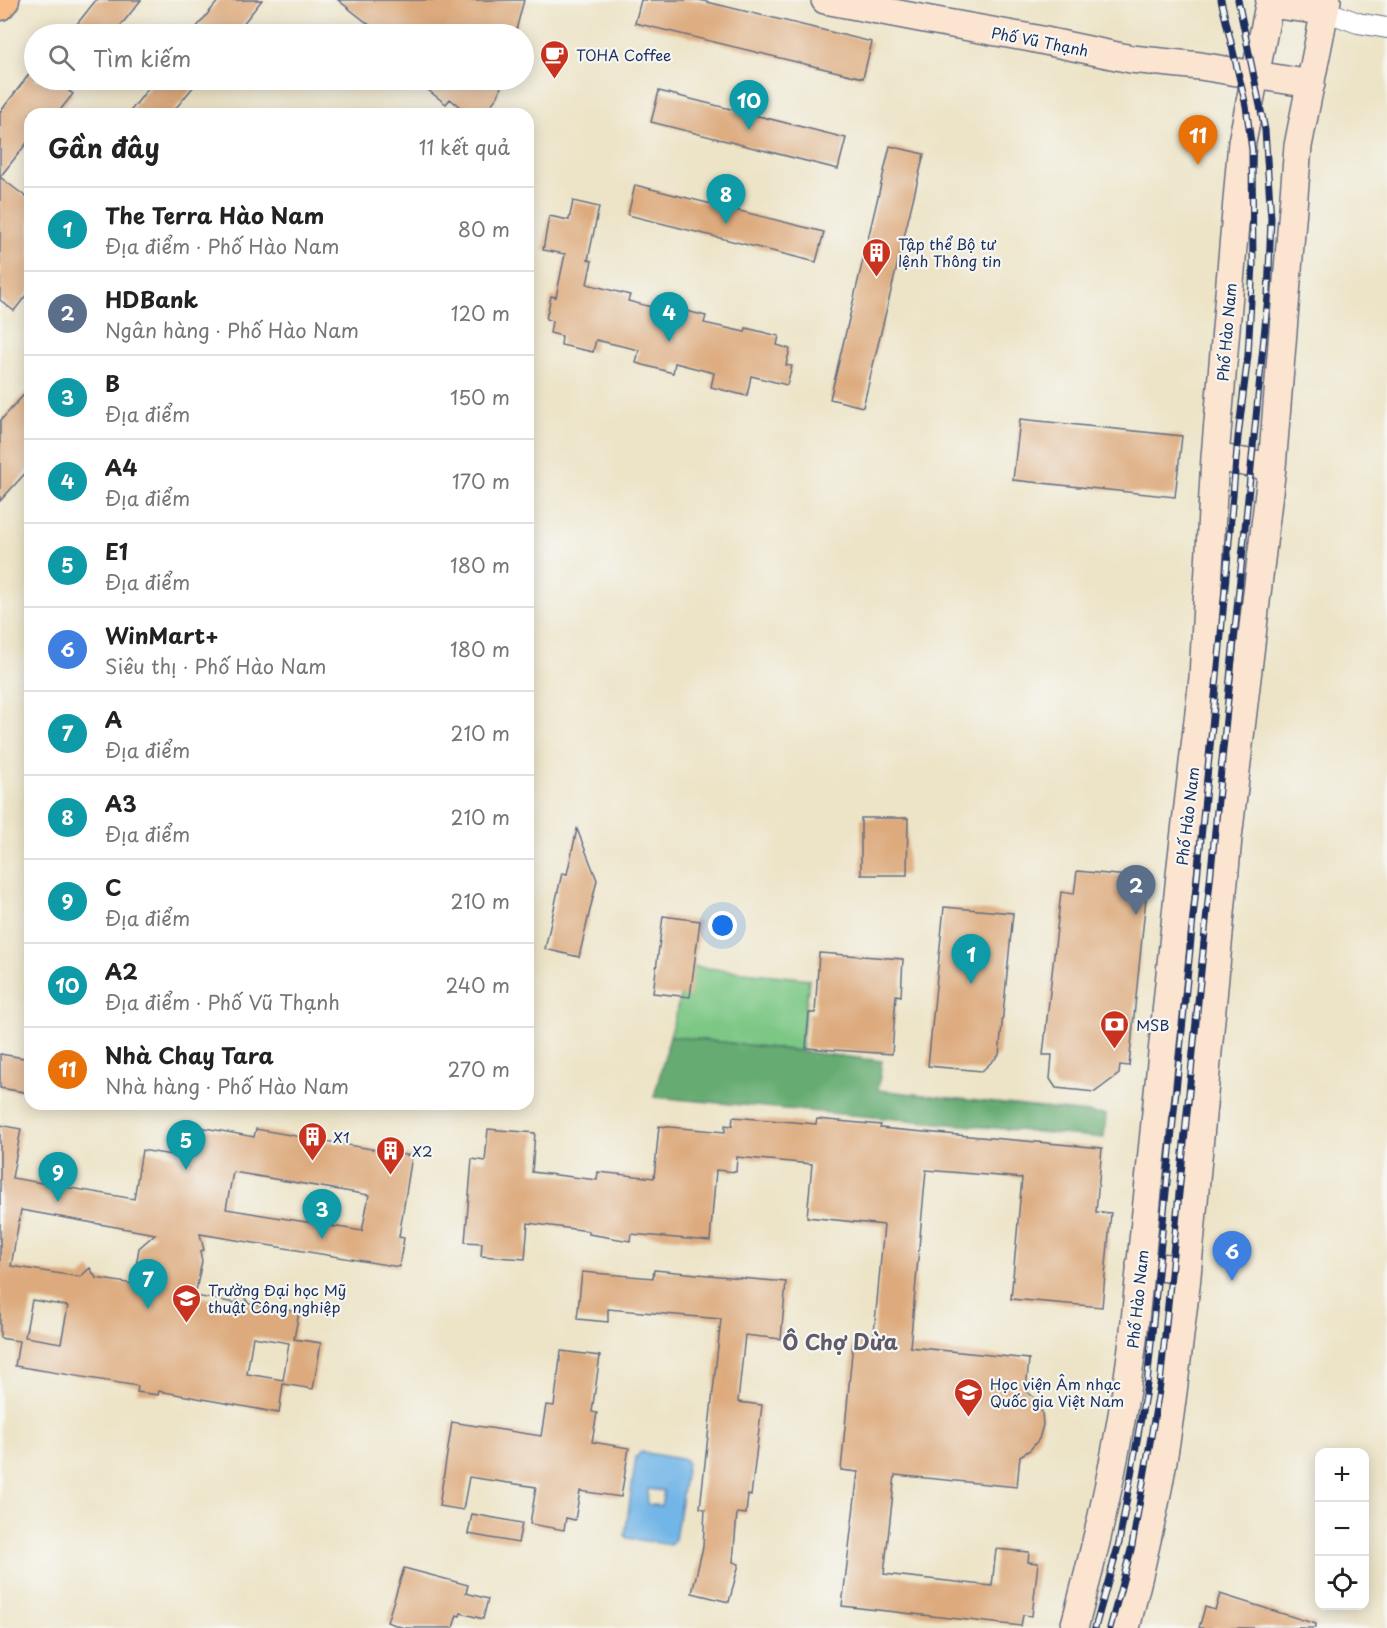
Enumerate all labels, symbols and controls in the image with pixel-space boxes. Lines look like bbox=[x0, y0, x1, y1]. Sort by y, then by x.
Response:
street label: Phố Vũ Thạnh bbox=[990, 20, 1090, 62]
search box bbox=[24, 24, 534, 90]
cafe icon: TOHA Coffee bbox=[539, 38, 571, 80]
icon: search bbox=[45, 41, 78, 74]
text: Tìm kiếm bbox=[93, 41, 191, 74]
place label: TOHA Coffee bbox=[576, 43, 672, 66]
pin: 10 bbox=[730, 80, 768, 130]
pin: 11 bbox=[1178, 116, 1218, 165]
text: Gần đây bbox=[48, 128, 160, 167]
text: 11 kết quả bbox=[419, 132, 510, 162]
pin: 8 bbox=[706, 174, 746, 224]
text: The Terra Hào Nam bbox=[105, 198, 324, 231]
text: 1 bbox=[63, 214, 72, 244]
text: 80 m bbox=[458, 214, 510, 244]
text: Địa điểm · Phố Hào Nam bbox=[105, 231, 339, 261]
place label: Tập thể Bộ tư lệnh Thông tin bbox=[898, 232, 1001, 272]
building icon: Tập thể Bộ tư lệnh Thông tin bbox=[861, 236, 893, 278]
text: HDBank bbox=[105, 282, 198, 315]
street label: Phố Hào Nam bbox=[1210, 282, 1242, 382]
pin: 4 bbox=[650, 292, 688, 342]
text: 2 bbox=[60, 298, 75, 328]
text: 120 m bbox=[451, 298, 510, 328]
text: Ngân hàng · Phố Hào Nam bbox=[105, 315, 359, 345]
text: B bbox=[105, 366, 120, 399]
text: 3 bbox=[61, 382, 74, 412]
text: 150 m bbox=[450, 382, 510, 412]
text: Địa điểm bbox=[105, 399, 190, 429]
text: A4 bbox=[105, 450, 137, 483]
text: 4 bbox=[61, 466, 74, 496]
text: 170 m bbox=[452, 466, 510, 496]
text: Địa điểm bbox=[105, 483, 190, 513]
text: E1 bbox=[105, 534, 128, 567]
text: 5 bbox=[61, 550, 74, 580]
text: 180 m bbox=[450, 550, 510, 580]
text: Địa điểm bbox=[105, 567, 190, 597]
text: WinMart+ bbox=[105, 618, 219, 651]
text: 6 bbox=[60, 634, 75, 664]
text: 180 m bbox=[450, 634, 510, 664]
text: Siêu thị · Phố Hào Nam bbox=[105, 651, 326, 681]
text: A bbox=[105, 702, 122, 735]
text: 7 bbox=[62, 718, 73, 748]
text: 210 m bbox=[451, 718, 510, 748]
text: Địa điểm bbox=[105, 735, 190, 765]
street label: Phố Hào Nam bbox=[1170, 765, 1204, 867]
text: A3 bbox=[105, 786, 137, 819]
text: 8 bbox=[61, 802, 74, 832]
text: 210 m bbox=[451, 802, 510, 832]
text: Địa điểm bbox=[105, 819, 190, 849]
pin: 2 bbox=[1116, 866, 1156, 915]
text: C bbox=[105, 870, 122, 903]
text: 9 bbox=[62, 886, 73, 916]
text: 210 m bbox=[451, 886, 510, 916]
text: Địa điểm bbox=[105, 903, 190, 933]
your location bbox=[708, 911, 737, 940]
pin: 1 bbox=[952, 934, 990, 984]
text: A2 bbox=[105, 954, 138, 987]
text: 10 bbox=[55, 970, 80, 1000]
text: 240 m bbox=[445, 970, 510, 1000]
text: Địa điểm · Phố Vũ Thạnh bbox=[105, 987, 340, 1017]
bank icon: MSB bbox=[1099, 1008, 1131, 1050]
place label: MSB bbox=[1136, 1013, 1170, 1036]
text: Nhà Chay Tara bbox=[105, 1038, 274, 1071]
text: 11 bbox=[58, 1054, 77, 1084]
text: 270 m bbox=[447, 1054, 510, 1084]
text: Nhà hàng · Phố Hào Nam bbox=[105, 1071, 349, 1101]
pin: 5 bbox=[166, 1120, 206, 1170]
building icon: X1 bbox=[296, 1120, 328, 1162]
place label: X1 bbox=[333, 1125, 350, 1148]
building icon: X2 bbox=[375, 1134, 407, 1176]
place label: X2 bbox=[412, 1139, 433, 1162]
pin: 9 bbox=[38, 1152, 78, 1202]
pin: 3 bbox=[302, 1190, 342, 1239]
pin: 6 bbox=[1212, 1232, 1252, 1281]
street label: Phố Hào Nam bbox=[1120, 1249, 1154, 1349]
pin: 7 bbox=[128, 1260, 168, 1309]
place label: Trường Đại học Mỹ thuật Công nghiệp bbox=[208, 1278, 346, 1318]
school or university icon: Trường Đại học Mỹ thuật Công nghiệp bbox=[171, 1282, 203, 1324]
district label: Ô Chợ Dừa bbox=[782, 1325, 898, 1357]
place label: Học viện Âm nhạc Quốc gia Việt Nam bbox=[990, 1372, 1124, 1412]
school or university icon: Học viện Âm nhạc Quốc gia Việt Nam bbox=[953, 1376, 985, 1418]
map controls bbox=[1315, 1448, 1369, 1610]
button: + bbox=[1315, 1448, 1369, 1502]
button: − bbox=[1315, 1502, 1369, 1556]
button: locate bbox=[1315, 1556, 1369, 1610]

